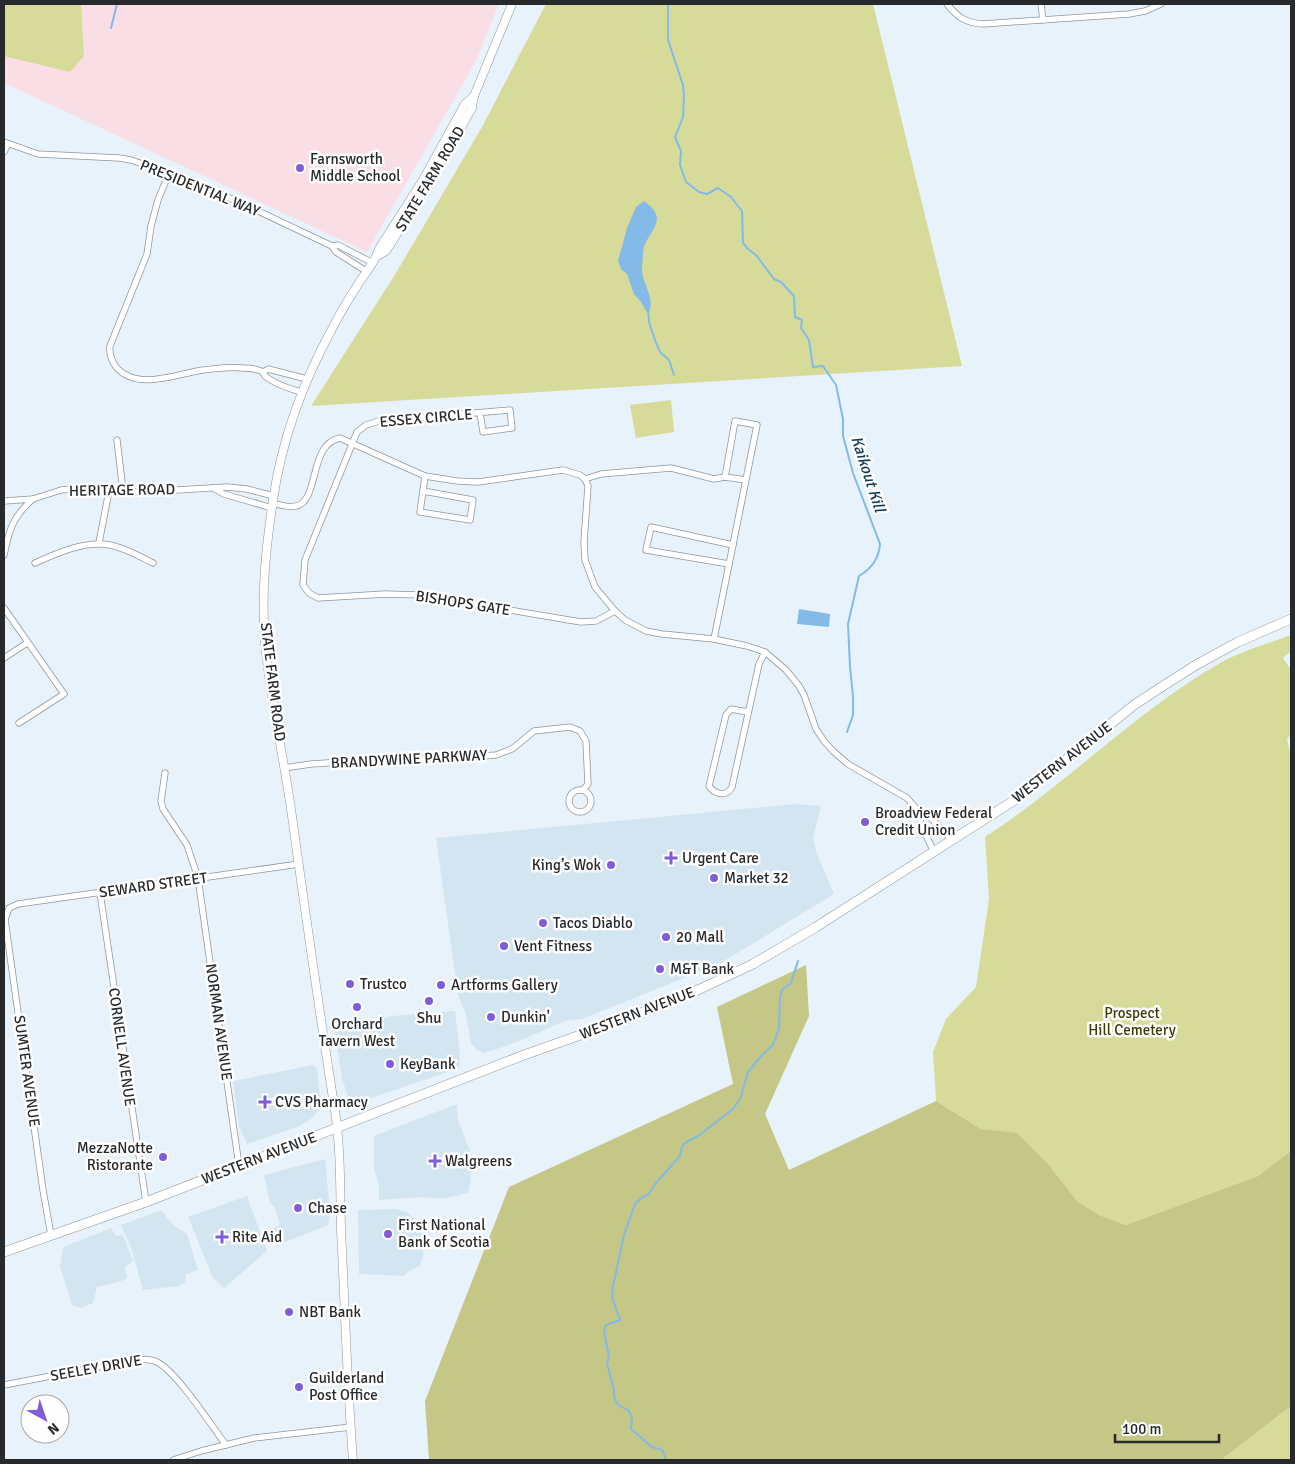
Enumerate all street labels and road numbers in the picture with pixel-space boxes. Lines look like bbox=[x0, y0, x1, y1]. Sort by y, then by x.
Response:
street label: STATE FARM ROAD bbox=[391, 123, 469, 235]
street label: PRESIDENTIAL WAY bbox=[138, 156, 263, 220]
street label: ESSEX CIRCLE bbox=[379, 405, 473, 431]
street label: HERITAGE ROAD bbox=[69, 480, 175, 500]
street label: BISHOPS GATE bbox=[414, 587, 512, 619]
street label: STATE FARM ROAD bbox=[257, 622, 289, 742]
street label: WESTERN AVENUE bbox=[1008, 717, 1116, 807]
street label: BRANDYWINE PARKWAY bbox=[330, 746, 488, 772]
street label: SEWARD STREET bbox=[98, 868, 209, 902]
street label: NORMAN AVENUE bbox=[202, 962, 236, 1082]
street label: WESTERN AVENUE bbox=[577, 983, 697, 1043]
street label: CORNELL AVENUE bbox=[105, 987, 139, 1107]
street label: SUMTER AVENUE bbox=[10, 1014, 44, 1128]
street label: WESTERN AVENUE bbox=[199, 1128, 319, 1188]
street label: SEELEY DRIVE bbox=[49, 1351, 143, 1385]

